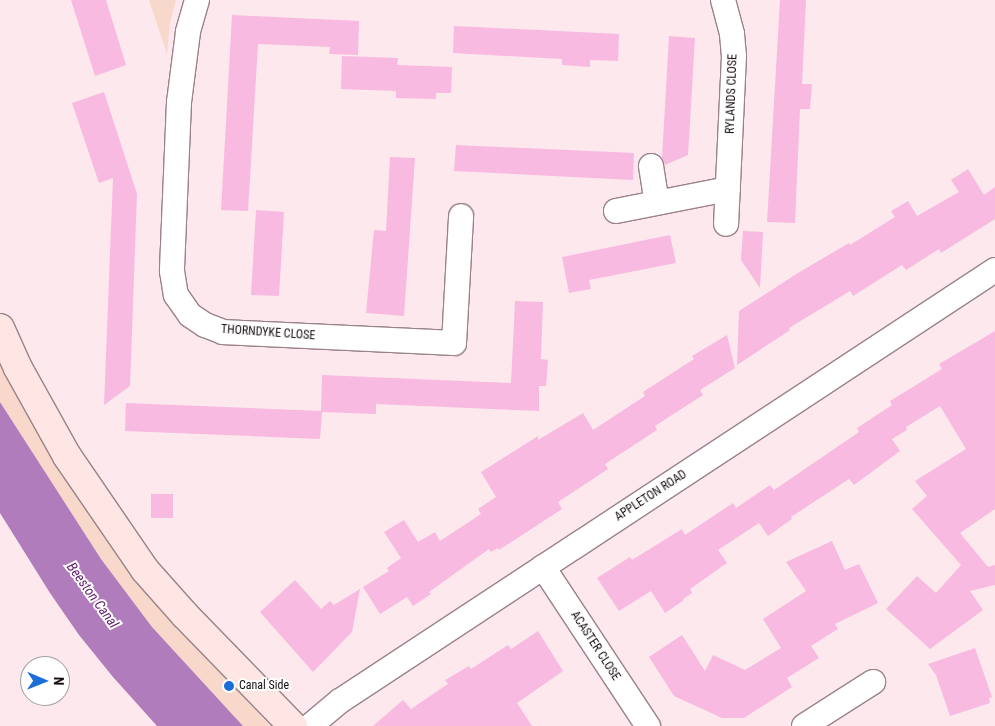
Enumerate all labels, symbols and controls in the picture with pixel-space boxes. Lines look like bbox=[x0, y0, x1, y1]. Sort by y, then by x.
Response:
street label: RYLANDS CLOSE bbox=[723, 54, 741, 134]
street label: THORNDYKE CLOSE bbox=[220, 323, 316, 343]
street label: APPLETON ROAD bbox=[612, 467, 690, 525]
water label: Beeston Canal bbox=[64, 559, 122, 631]
street label: ACASTER CLOSE bbox=[567, 609, 623, 683]
north arrow bbox=[20, 656, 70, 706]
text: N bbox=[51, 677, 67, 686]
place label: Canal Side bbox=[239, 679, 289, 693]
marker: Canal Side bbox=[223, 680, 235, 692]

